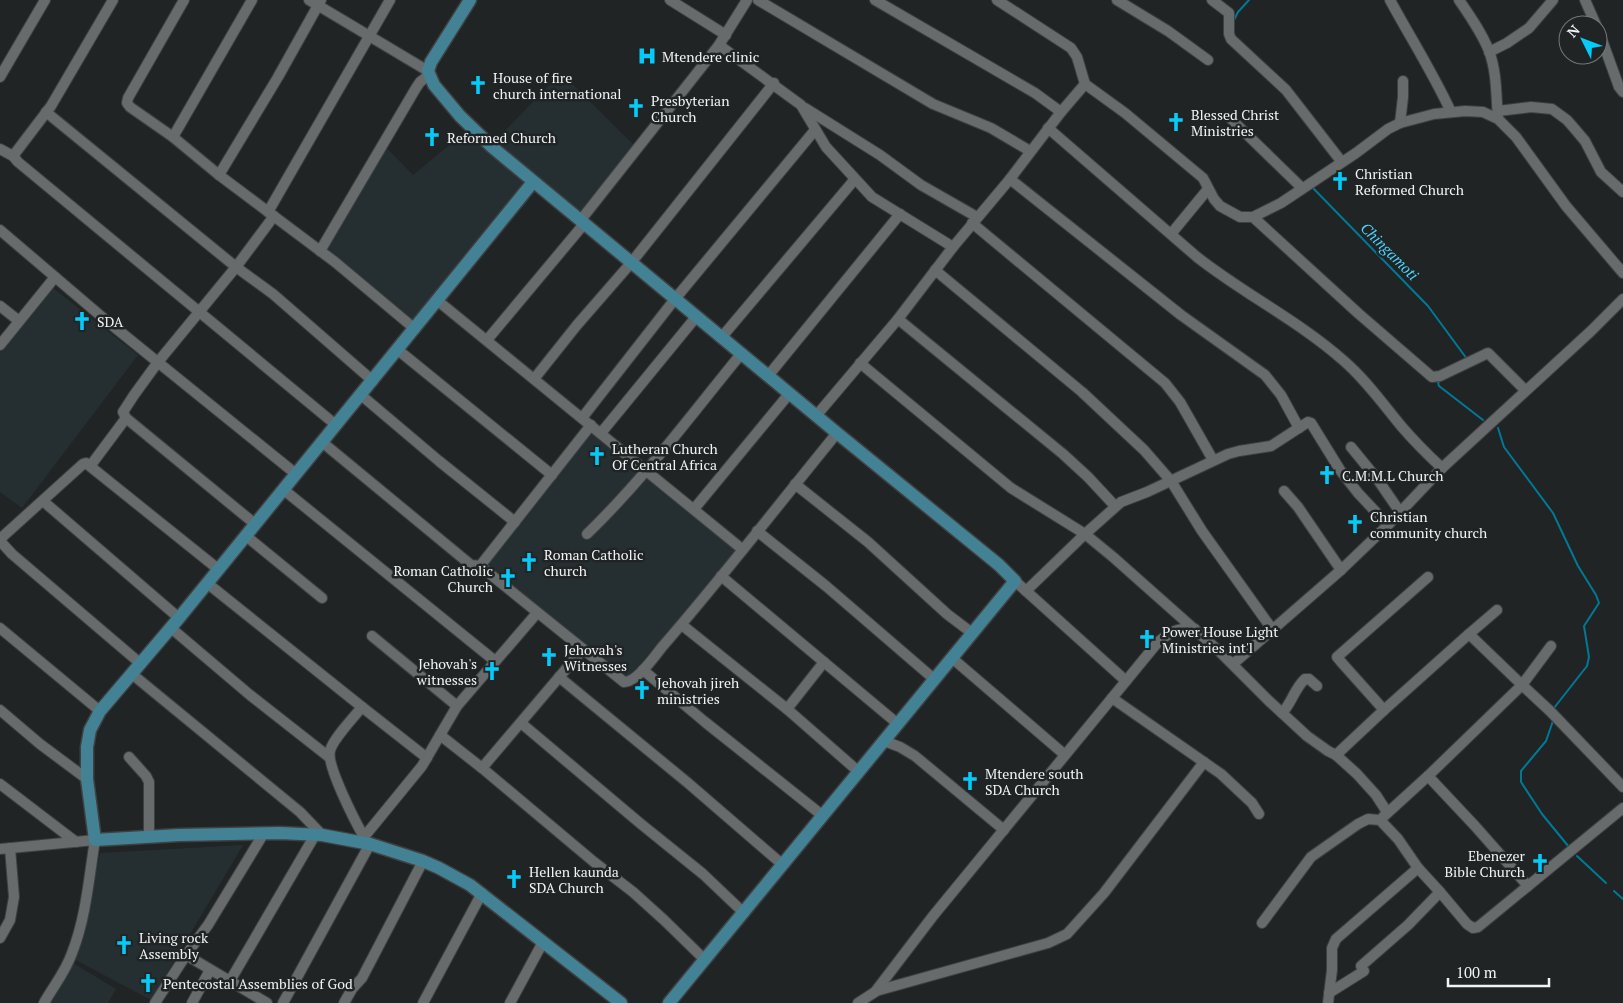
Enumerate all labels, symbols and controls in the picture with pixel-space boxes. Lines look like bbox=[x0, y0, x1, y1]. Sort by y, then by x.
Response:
north arrow bbox=[1558, 15, 1608, 65]
text: N bbox=[1562, 20, 1584, 41]
hospital icon: Mtendere clinic bbox=[636, 45, 658, 67]
place label: Mtendere clinic bbox=[662, 47, 759, 66]
place label: House of fire church international bbox=[493, 68, 622, 103]
church icon: House of fire church international bbox=[467, 74, 489, 96]
place label: Presbyterian Church bbox=[651, 91, 730, 126]
church icon: Presbyterian Church bbox=[625, 97, 647, 119]
place label: Blessed Christ Ministries bbox=[1191, 105, 1280, 140]
church icon: Blessed Christ Ministries bbox=[1165, 111, 1187, 133]
church icon: Reformed Church bbox=[421, 126, 443, 148]
place label: Reformed Church bbox=[447, 128, 556, 147]
place label: Christian Reformed Church bbox=[1355, 164, 1464, 199]
church icon: Christian Reformed Church bbox=[1329, 170, 1351, 192]
water label: Chingamoti bbox=[1357, 218, 1424, 285]
church icon: SDA bbox=[71, 310, 93, 332]
place label: SDA bbox=[97, 312, 124, 331]
place label: Lutheran Church Of Central Africa bbox=[612, 439, 718, 474]
church icon: Lutheran Church Of Central Africa bbox=[586, 445, 608, 467]
church icon: C.M.M.L Church bbox=[1316, 464, 1338, 486]
place label: C.M.M.L Church bbox=[1342, 466, 1444, 485]
place label: Christian community church bbox=[1370, 507, 1487, 542]
church icon: Christian community church bbox=[1344, 513, 1366, 535]
place label: Roman Catholic church bbox=[544, 545, 643, 580]
church icon: Roman Catholic church bbox=[518, 551, 540, 573]
place label: Roman Catholic Church bbox=[394, 561, 493, 596]
church icon: Roman Catholic Church bbox=[497, 567, 519, 589]
place label: Power House Light Ministries int'l bbox=[1162, 622, 1279, 657]
church icon: Power House Light Ministries int'l bbox=[1136, 628, 1158, 650]
place label: Jehovah's Witnesses bbox=[564, 640, 627, 675]
church icon: Jehovah's Witnesses bbox=[538, 646, 560, 668]
place label: Jehovah's witnesses bbox=[416, 654, 477, 689]
church icon: Jehovah's witnesses bbox=[481, 660, 503, 682]
place label: Jehovah jireh ministries bbox=[657, 673, 739, 708]
church icon: Jehovah jireh ministries bbox=[631, 679, 653, 701]
place label: Mtendere south SDA Church bbox=[985, 764, 1084, 799]
church icon: Mtendere south SDA Church bbox=[959, 770, 981, 792]
place label: Ebenezer Bible Church bbox=[1445, 846, 1526, 881]
church icon: Ebenezer Bible Church bbox=[1529, 852, 1551, 874]
place label: Hellen kaunda SDA Church bbox=[529, 862, 619, 897]
church icon: Hellen kaunda SDA Church bbox=[503, 868, 525, 890]
place label: Living rock Assembly bbox=[139, 928, 209, 963]
church icon: Living rock Assembly bbox=[113, 934, 135, 956]
scale bar bbox=[1448, 956, 1549, 988]
text: 100 m bbox=[1456, 962, 1497, 982]
church icon: Pentecostal Assemblies of God bbox=[137, 972, 159, 994]
place label: Pentecostal Assemblies of God bbox=[163, 974, 353, 993]

